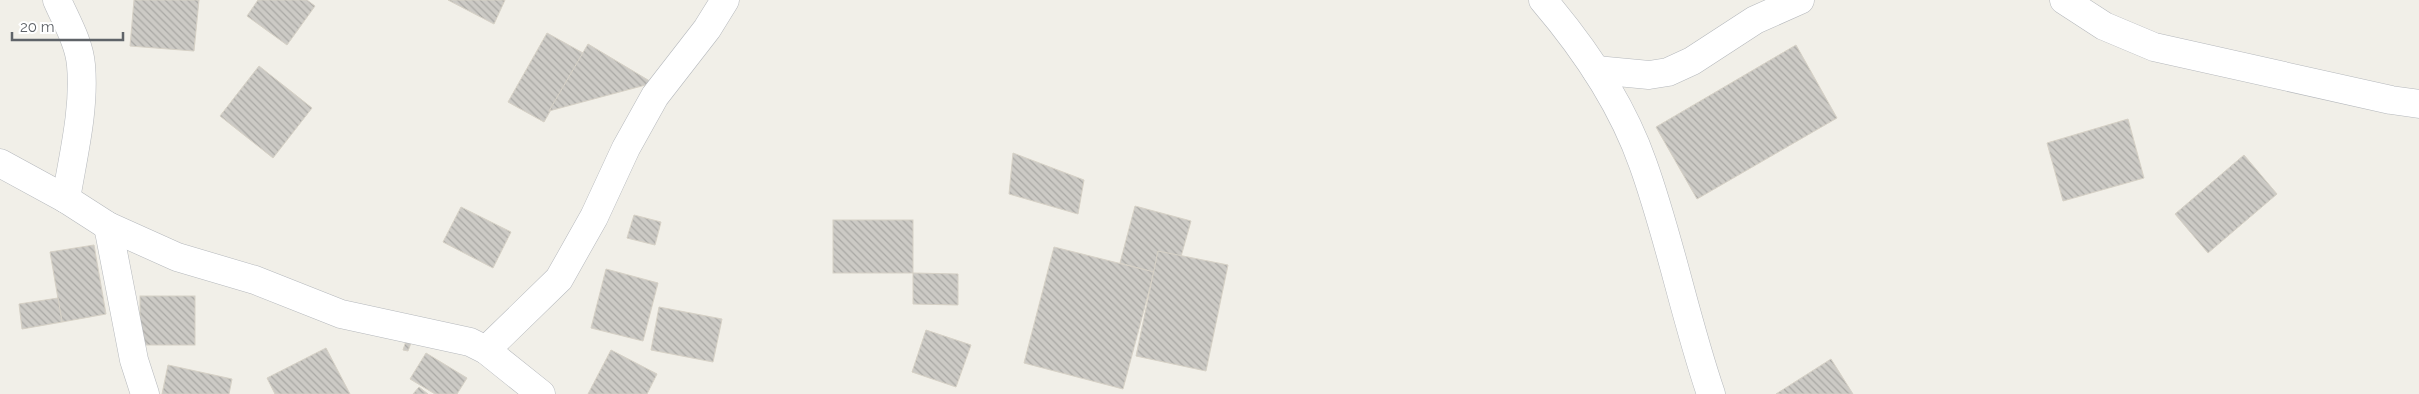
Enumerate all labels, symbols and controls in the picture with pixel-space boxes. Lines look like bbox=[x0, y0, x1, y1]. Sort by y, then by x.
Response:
scale bar bbox=[12, 10, 124, 42]
text: 20 m bbox=[20, 18, 55, 36]

